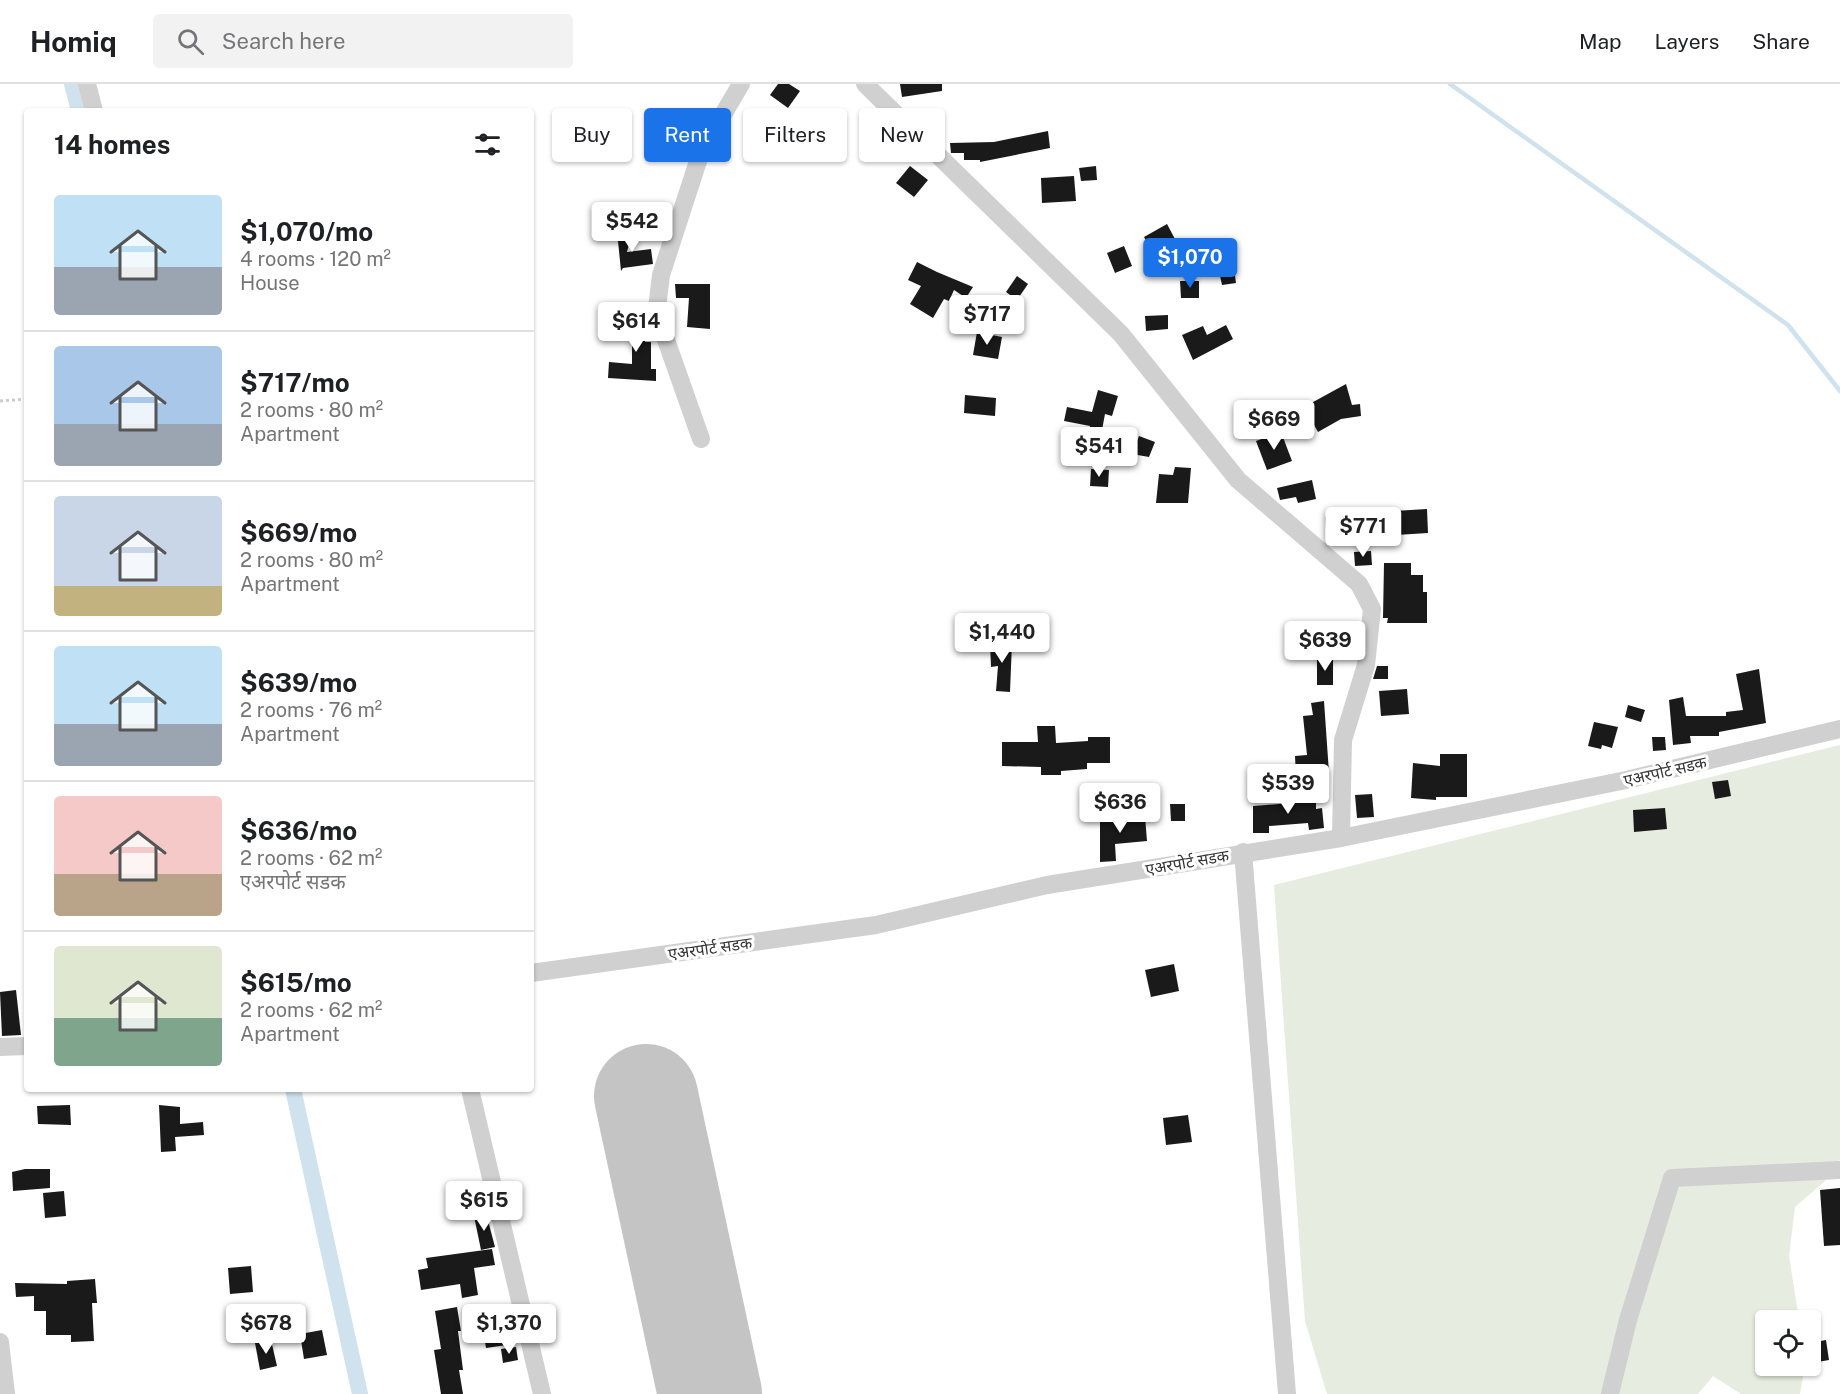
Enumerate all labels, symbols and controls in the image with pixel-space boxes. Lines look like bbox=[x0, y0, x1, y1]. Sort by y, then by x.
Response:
search box bbox=[153, 14, 573, 68]
text: Homiq bbox=[30, 25, 117, 58]
icon: search bbox=[174, 25, 207, 58]
text: Search here bbox=[222, 28, 345, 54]
text: Map bbox=[1579, 29, 1622, 54]
text: Layers bbox=[1655, 29, 1719, 54]
text: Share bbox=[1752, 29, 1810, 54]
chip: Buy bbox=[552, 108, 632, 162]
chip: Rent bbox=[644, 108, 731, 162]
chip: Filters bbox=[743, 108, 847, 162]
chip: New bbox=[859, 108, 945, 162]
icon: filters bbox=[471, 128, 504, 161]
text: 14 homes bbox=[54, 129, 170, 160]
pin: $542 bbox=[596, 202, 668, 253]
text: $542 bbox=[606, 209, 658, 233]
text: $1,070/mo bbox=[240, 216, 373, 247]
icon: home bbox=[102, 219, 174, 291]
pin: $1,070 bbox=[1141, 238, 1239, 289]
text: $1,070 bbox=[1157, 245, 1223, 269]
text: 4 rooms · 120 m² bbox=[240, 247, 391, 271]
text: House bbox=[240, 271, 300, 295]
pin: $717 bbox=[951, 295, 1023, 346]
pin: $614 bbox=[600, 302, 672, 353]
text: $717 bbox=[963, 302, 1011, 326]
text: $614 bbox=[612, 309, 660, 333]
text: $717/mo bbox=[240, 367, 350, 398]
icon: home bbox=[102, 370, 174, 442]
text: 2 rooms · 80 m² bbox=[240, 398, 383, 422]
pin: $669 bbox=[1238, 400, 1310, 451]
text: $669 bbox=[1247, 407, 1301, 431]
text: Apartment bbox=[240, 422, 340, 446]
pin: $541 bbox=[1063, 427, 1135, 478]
text: $541 bbox=[1075, 434, 1123, 458]
pin: $771 bbox=[1327, 507, 1399, 558]
text: $771 bbox=[1339, 514, 1387, 538]
text: $669/mo bbox=[240, 517, 357, 548]
icon: home bbox=[102, 520, 174, 592]
text: 2 rooms · 80 m² bbox=[240, 548, 383, 572]
text: Apartment bbox=[240, 572, 340, 596]
pin: $1,440 bbox=[953, 613, 1051, 664]
text: $1,440 bbox=[969, 620, 1035, 644]
pin: $639 bbox=[1289, 621, 1361, 672]
text: $639 bbox=[1298, 628, 1352, 652]
text: $639/mo bbox=[240, 667, 357, 698]
icon: home bbox=[102, 670, 174, 742]
text: 2 rooms · 76 m² bbox=[240, 698, 382, 722]
text: Apartment bbox=[240, 722, 340, 746]
street label: एअरपोर्ट सडक bbox=[1622, 753, 1709, 790]
pin: $539 bbox=[1252, 764, 1324, 815]
text: $539 bbox=[1261, 771, 1315, 795]
pin: $636 bbox=[1084, 783, 1156, 834]
text: $636 bbox=[1093, 790, 1147, 814]
text: $636/mo bbox=[240, 815, 357, 846]
icon: home bbox=[102, 820, 174, 892]
text: 2 rooms · 62 m² bbox=[240, 846, 382, 870]
street label: एअरपोर्ट सडक bbox=[1144, 846, 1231, 879]
text: एअरपोर्ट सडक bbox=[240, 870, 346, 894]
street label: एअरपोर्ट सडक bbox=[667, 933, 754, 964]
text: $615/mo bbox=[240, 967, 352, 998]
icon: home bbox=[102, 970, 174, 1042]
text: 2 rooms · 62 m² bbox=[240, 998, 382, 1022]
text: Apartment bbox=[240, 1022, 340, 1046]
pin: $615 bbox=[448, 1181, 520, 1232]
text: $615 bbox=[460, 1188, 508, 1212]
pin: $678 bbox=[230, 1304, 302, 1355]
pin: $1,370 bbox=[460, 1304, 558, 1355]
map controls bbox=[1755, 1310, 1821, 1376]
button: locate bbox=[1755, 1310, 1821, 1376]
text: $678 bbox=[240, 1311, 292, 1335]
text: $1,370 bbox=[476, 1311, 542, 1335]

